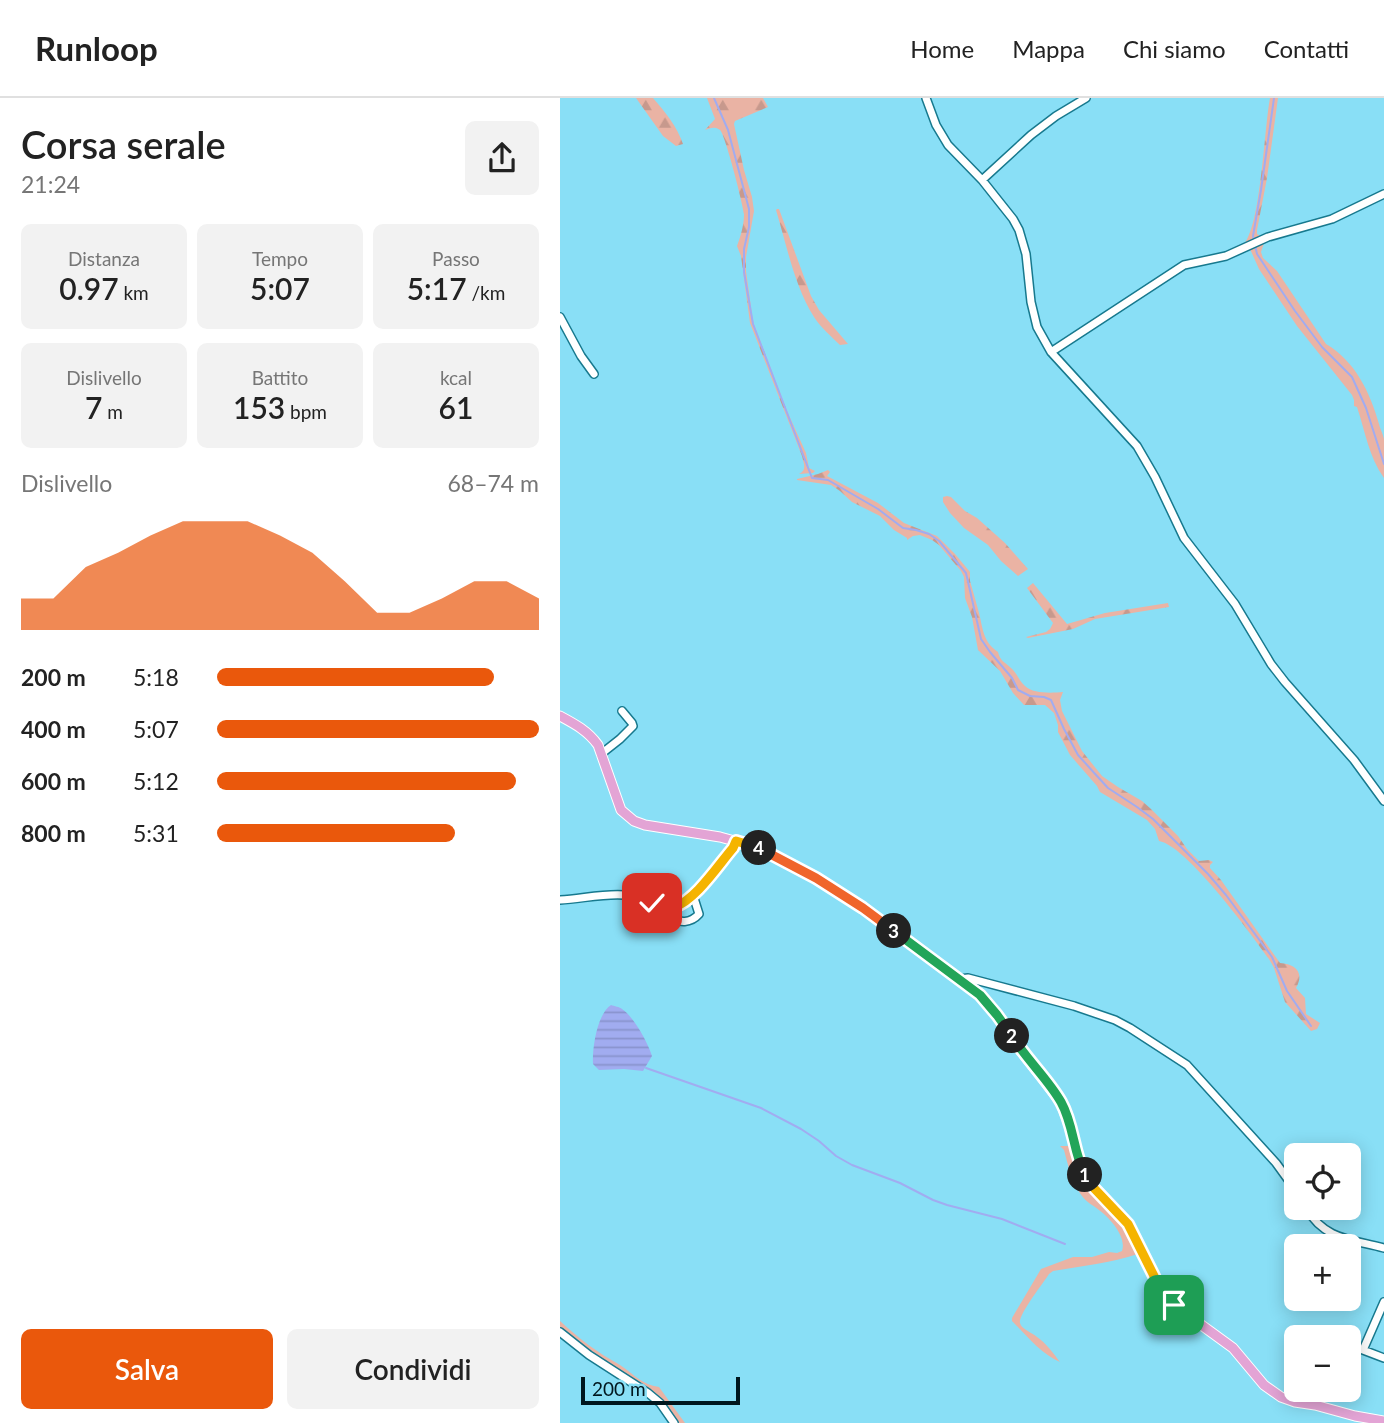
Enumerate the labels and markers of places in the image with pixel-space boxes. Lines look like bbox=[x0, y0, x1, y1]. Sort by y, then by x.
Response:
pin: 4 bbox=[742, 830, 776, 866]
pin bbox=[622, 873, 682, 933]
pin: 3 bbox=[876, 914, 912, 948]
pin: 2 bbox=[994, 1018, 1030, 1054]
pin: 1 bbox=[1068, 1158, 1102, 1192]
pin bbox=[1144, 1275, 1204, 1335]

